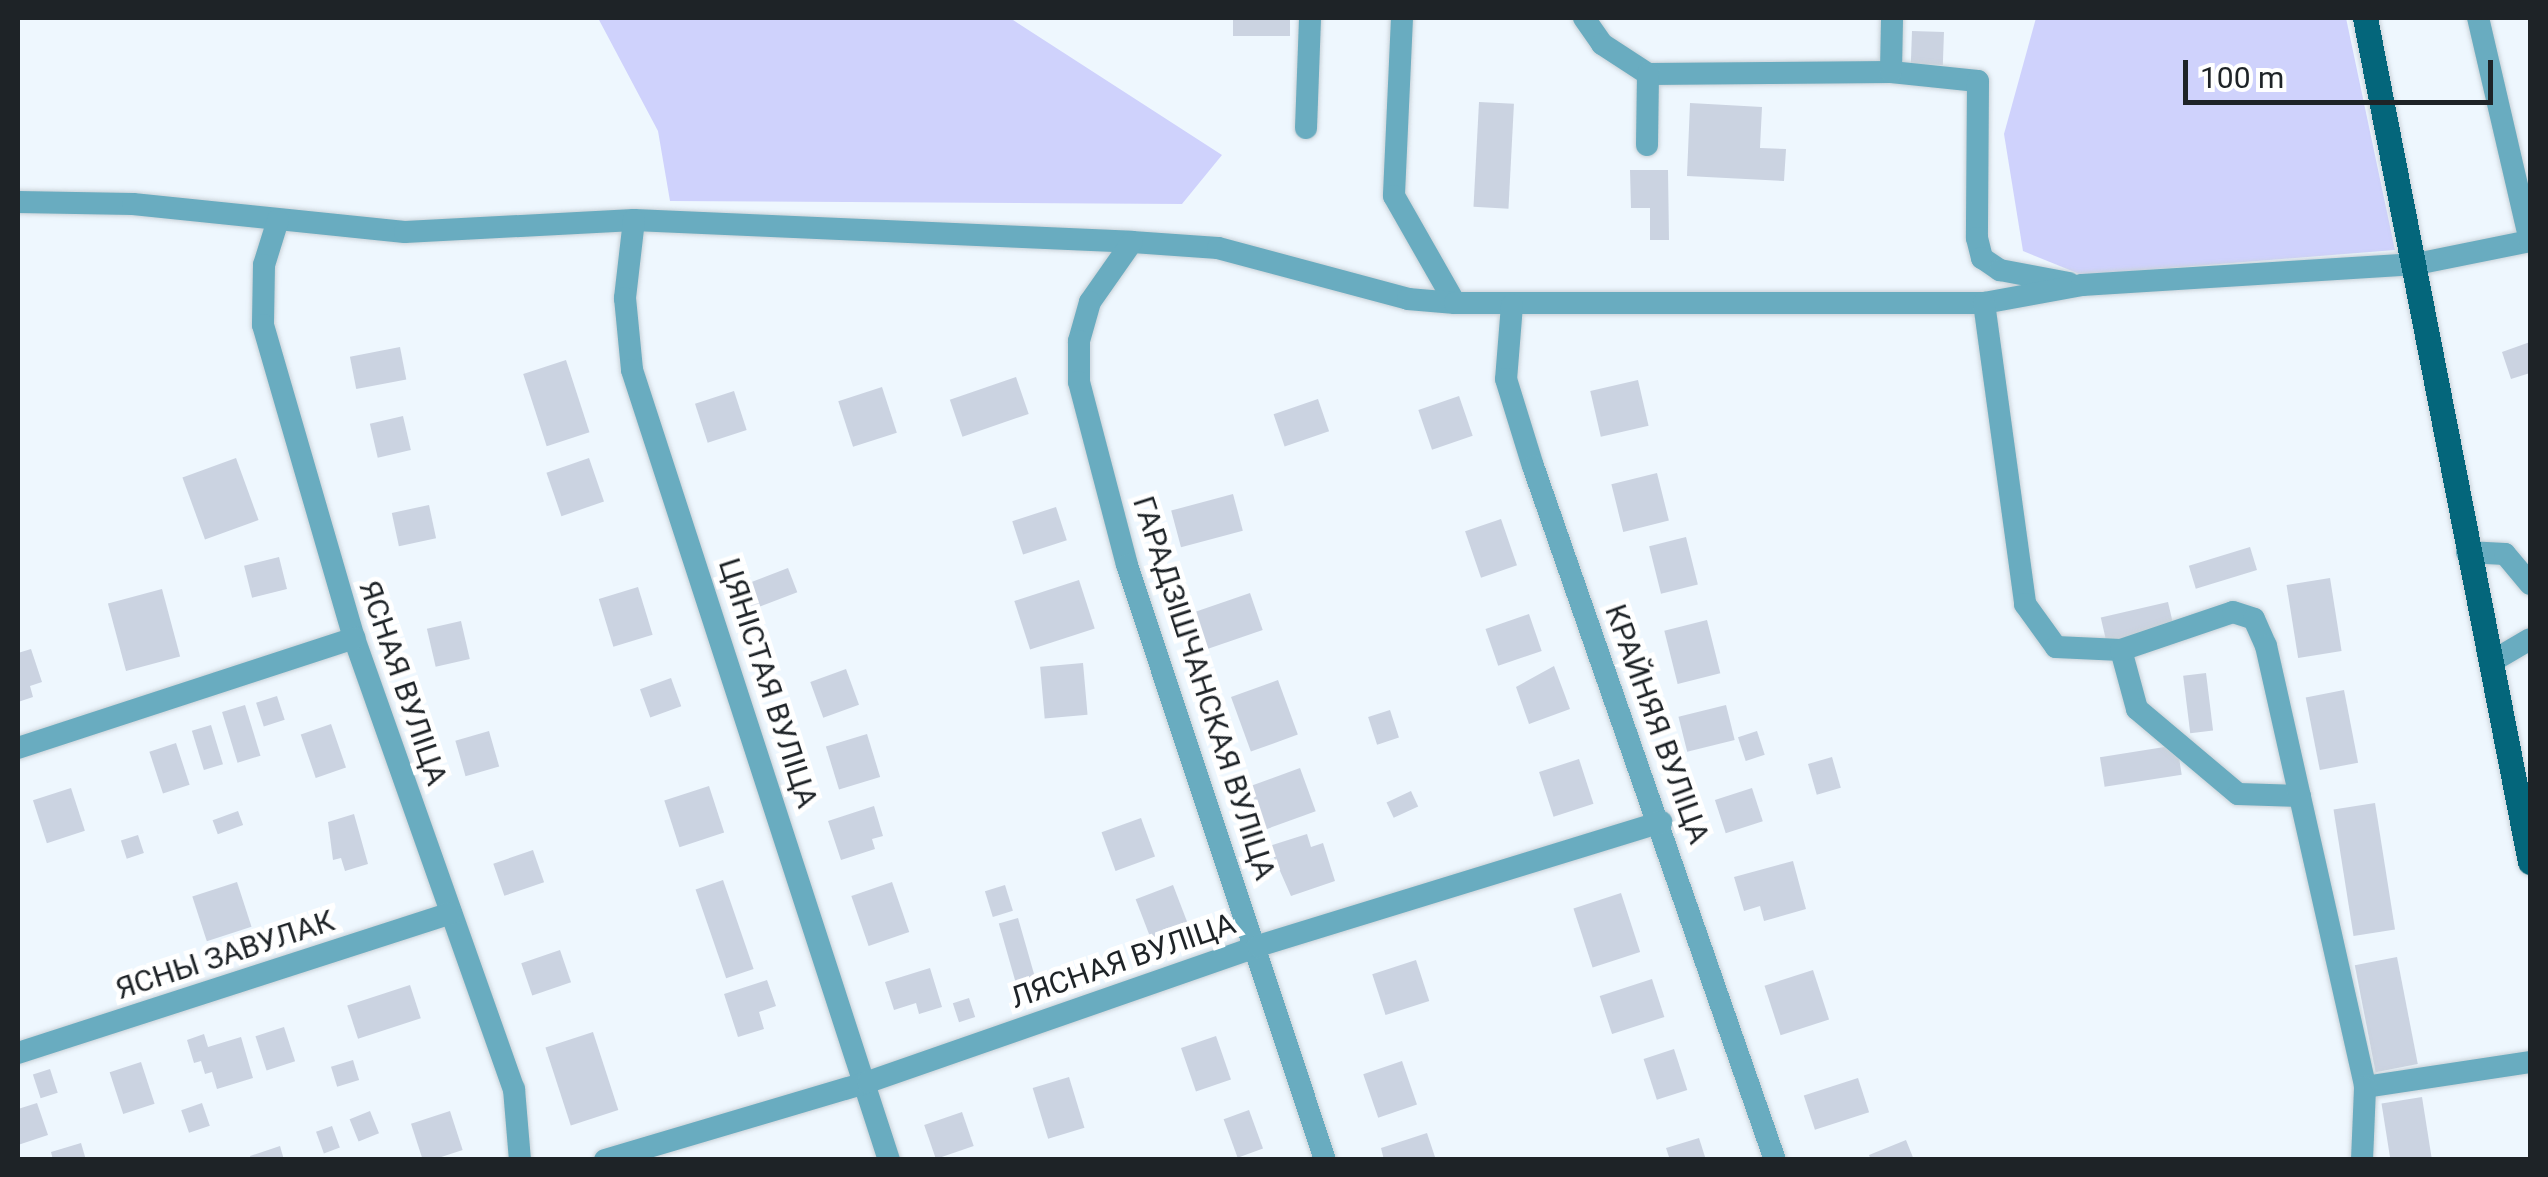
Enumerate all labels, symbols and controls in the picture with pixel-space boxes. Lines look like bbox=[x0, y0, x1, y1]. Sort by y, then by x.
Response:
scale bar bbox=[2188, 40, 2498, 102]
text: 100 m bbox=[2200, 60, 2284, 95]
street label: ГАРАДЗІШЧАНСКАЯ ВУЛІЦА bbox=[1125, 492, 1283, 884]
street label: ЦЯНІСТАЯ ВУЛІЦА bbox=[711, 554, 825, 812]
street label: ЯСНАЯ ВУЛІЦА bbox=[351, 576, 455, 790]
street label: КРАЙНЯЯ ВУЛІЦА bbox=[1597, 599, 1717, 849]
street label: ЯСНЫ ЗАВУЛАК bbox=[111, 903, 339, 1007]
street label: ЛЯСНАЯ ВУЛІЦА bbox=[1006, 906, 1240, 1016]

